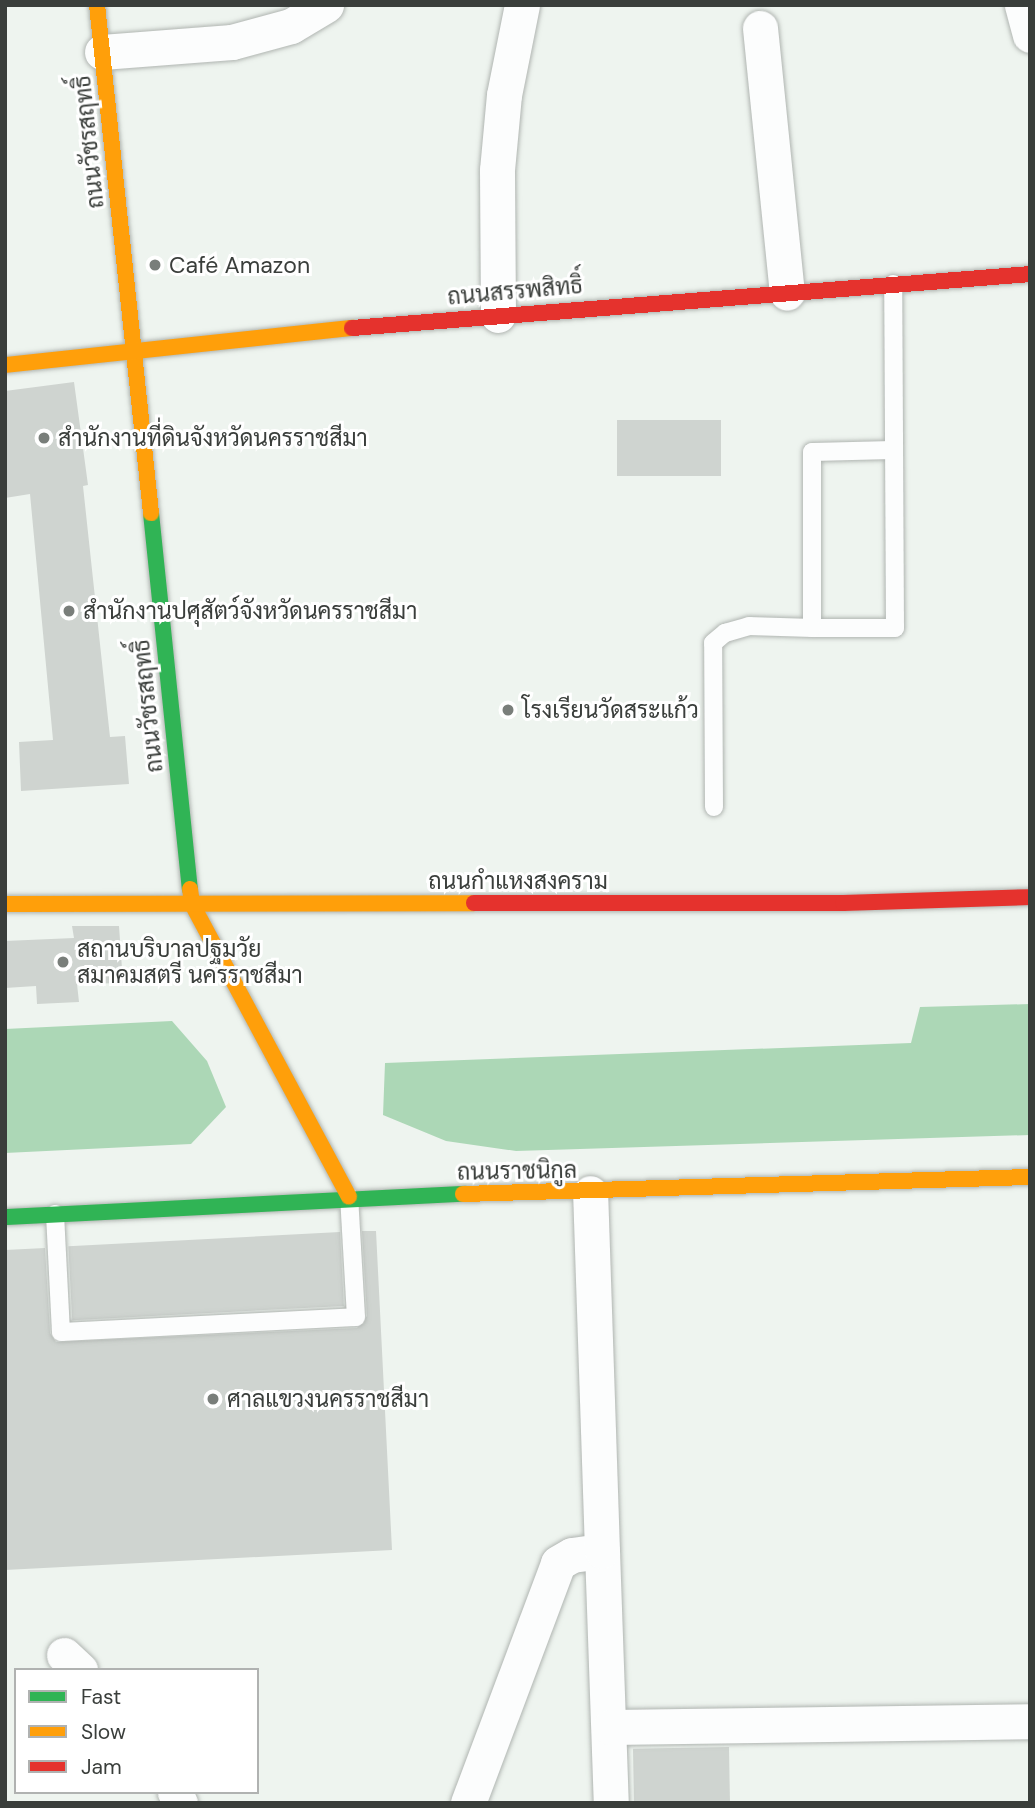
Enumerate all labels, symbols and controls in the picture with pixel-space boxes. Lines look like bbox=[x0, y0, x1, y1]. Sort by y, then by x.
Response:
street label: ถนนวัชรสฤทธิ์ bbox=[68, 74, 110, 210]
place label: Café Amazon bbox=[169, 251, 310, 279]
marker: Café Amazon bbox=[147, 257, 163, 273]
street label: ถนนสรรพสิทธิ์ bbox=[446, 271, 584, 311]
place label: สำนักงานที่ดินจังหวัดนครราชสีมา bbox=[58, 424, 368, 452]
marker: สำนักงานที่ดินจังหวัดนครราชสีมา bbox=[36, 430, 52, 446]
place label: สำนักงานปศุสัตว์จังหวัดนครราชสีมา bbox=[83, 597, 417, 625]
marker: สำนักงานปศุสัตว์จังหวัดนครราชสีมา bbox=[61, 603, 77, 619]
street label: ถนนวัชรสฤทธิ์ bbox=[127, 638, 169, 774]
place label: โรงเรียนวัดสระแก้ว bbox=[522, 696, 699, 724]
marker: โรงเรียนวัดสระแก้ว bbox=[500, 702, 516, 718]
street label: ถนนกำแหงสงคราม bbox=[428, 867, 608, 895]
place label: สถานบริบาลปฐมวัย สมาคมสตรี นครราชสีมา bbox=[77, 935, 303, 989]
marker: สถานบริบาลปฐมวัย สมาคมสตรี นครราชสีมา bbox=[55, 954, 71, 970]
street label: ถนนราชนิกูล bbox=[457, 1156, 577, 1186]
place label: ศาลแขวงนครราชสีมา bbox=[227, 1385, 429, 1413]
marker: ศาลแขวงนครราชสีมา bbox=[205, 1391, 221, 1407]
legend bbox=[14, 1668, 259, 1794]
text: Fast bbox=[81, 1683, 121, 1711]
text: Slow bbox=[81, 1718, 126, 1746]
text: Jam bbox=[81, 1753, 122, 1781]

